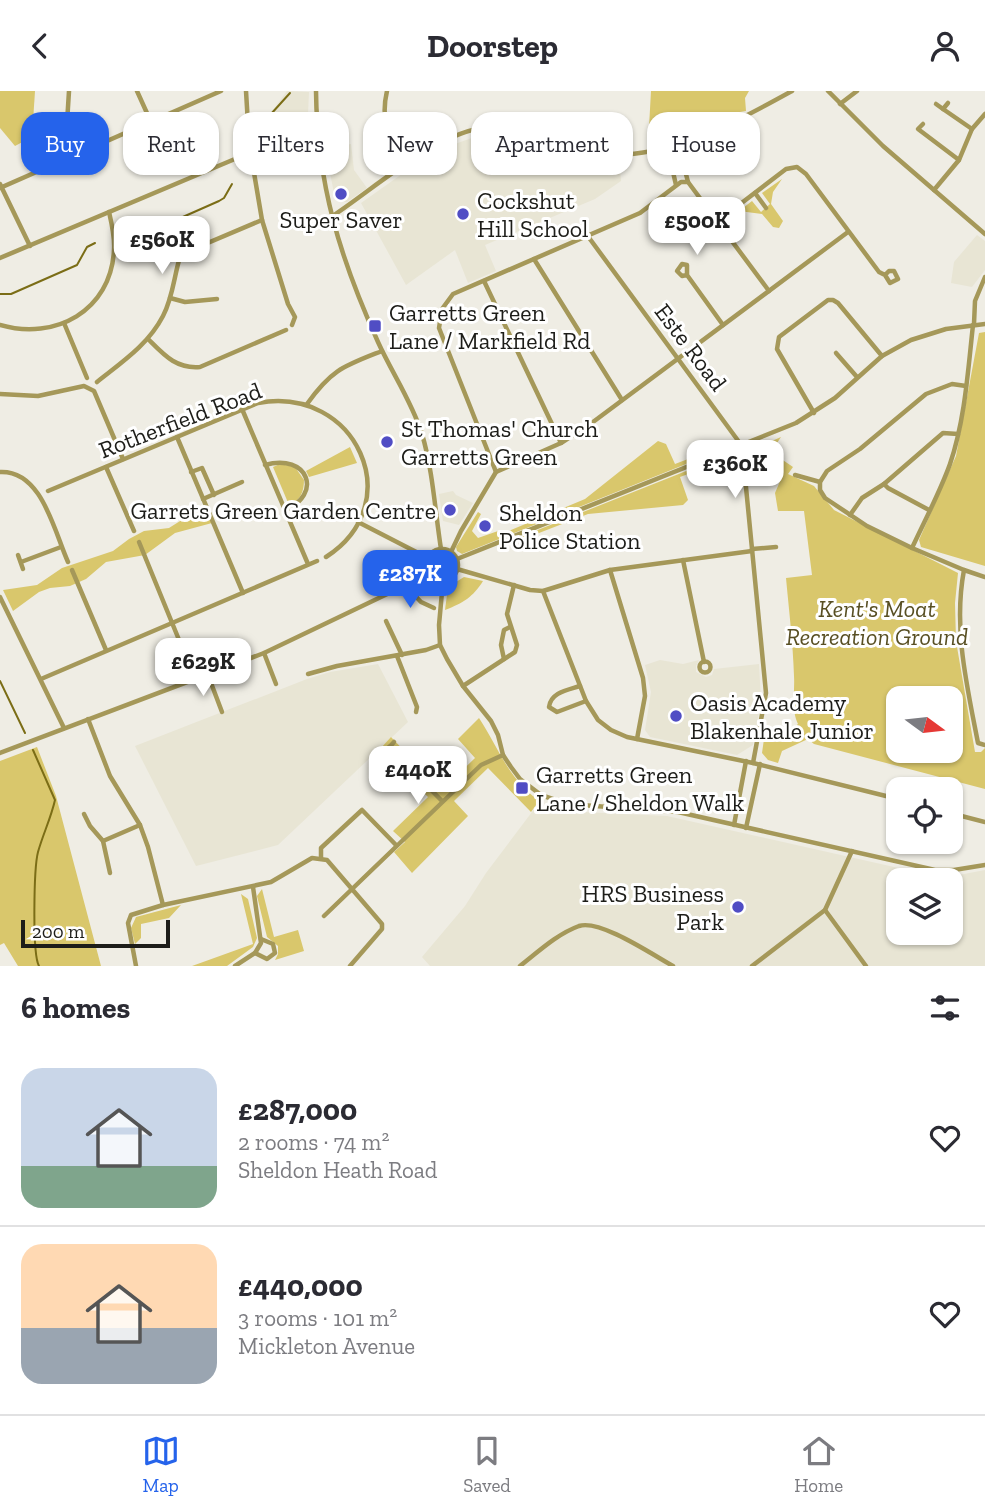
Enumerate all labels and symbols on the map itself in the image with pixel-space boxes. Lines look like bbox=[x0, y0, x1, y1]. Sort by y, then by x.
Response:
marker: Super Saver bbox=[333, 186, 349, 202]
place label: Cockshut Hill School bbox=[477, 186, 588, 243]
pin: £500K bbox=[648, 197, 746, 257]
place label: Super Saver bbox=[280, 205, 402, 234]
marker: Cockshut Hill School bbox=[455, 206, 471, 222]
pin: £560K bbox=[113, 216, 211, 276]
place label: Garretts Green Lane / Markfield Rd bbox=[389, 298, 590, 355]
street label: Este Road bbox=[649, 298, 733, 396]
marker: Garretts Green Lane / Markfield Rd bbox=[367, 318, 383, 334]
street label: Rotherfield Road bbox=[94, 376, 266, 464]
place label: St Thomas' Church Garretts Green bbox=[401, 414, 599, 471]
marker: St Thomas' Church Garretts Green bbox=[379, 434, 395, 450]
pin: £360K bbox=[686, 441, 784, 500]
place label: Garrets Green Garden Centre bbox=[130, 496, 436, 525]
place label: Sheldon Police Station bbox=[499, 498, 641, 555]
marker: Garrets Green Garden Centre bbox=[442, 502, 458, 518]
marker: Sheldon Police Station bbox=[477, 518, 493, 534]
pin: £287K bbox=[361, 551, 459, 610]
park label: Kent's Moat Recreation Ground bbox=[786, 594, 968, 651]
pin: £629K bbox=[154, 639, 252, 698]
north arrow bbox=[886, 686, 962, 763]
place label: Oasis Academy Blakenhale Junior bbox=[690, 688, 874, 745]
marker: Oasis Academy Blakenhale Junior bbox=[668, 708, 684, 724]
pin: £440K bbox=[369, 747, 467, 806]
place label: Garretts Green Lane / Sheldon Walk bbox=[536, 760, 745, 817]
marker: Garretts Green Lane / Sheldon Walk bbox=[514, 780, 530, 796]
place label: HRS Business Park bbox=[582, 879, 725, 936]
marker: HRS Business Park bbox=[730, 899, 746, 915]
scale bar bbox=[21, 917, 170, 949]

